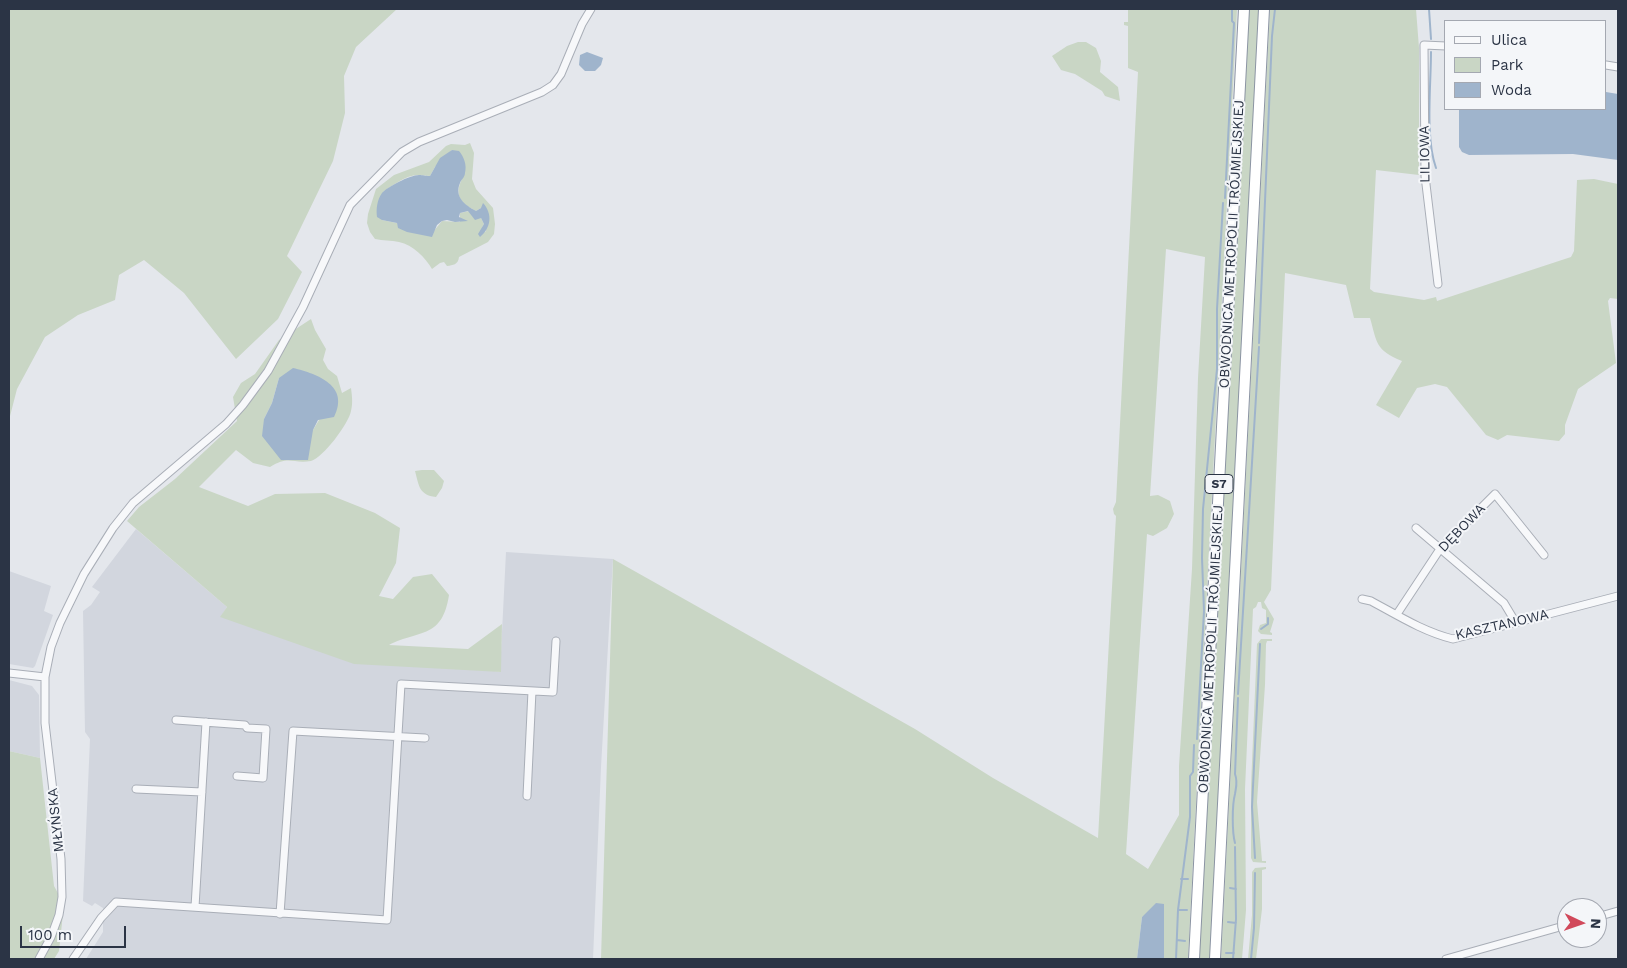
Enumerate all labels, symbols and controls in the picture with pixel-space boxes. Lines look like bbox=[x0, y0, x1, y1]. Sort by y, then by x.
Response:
legend bbox=[1444, 20, 1607, 110]
text: Ulica bbox=[1491, 31, 1527, 49]
text: Park bbox=[1491, 56, 1523, 74]
text: Woda bbox=[1491, 81, 1532, 99]
street label: OBWODNICA METROPOLII TRÓJMIEJSKIEJ bbox=[1216, 99, 1248, 389]
street label: LILIOWA bbox=[1416, 125, 1434, 183]
road number: S7 bbox=[1205, 474, 1233, 494]
street label: DĘBOWA bbox=[1435, 500, 1489, 556]
street label: OBWODNICA METROPOLII TRÓJMIEJSKIEJ bbox=[1195, 504, 1227, 794]
street label: KASZTANOWA bbox=[1454, 606, 1550, 644]
street label: MŁYŃSKA bbox=[44, 787, 68, 853]
north arrow bbox=[1557, 898, 1607, 948]
scale bar bbox=[22, 916, 129, 948]
text: N bbox=[1588, 918, 1604, 929]
text: 100 m bbox=[28, 926, 72, 944]

